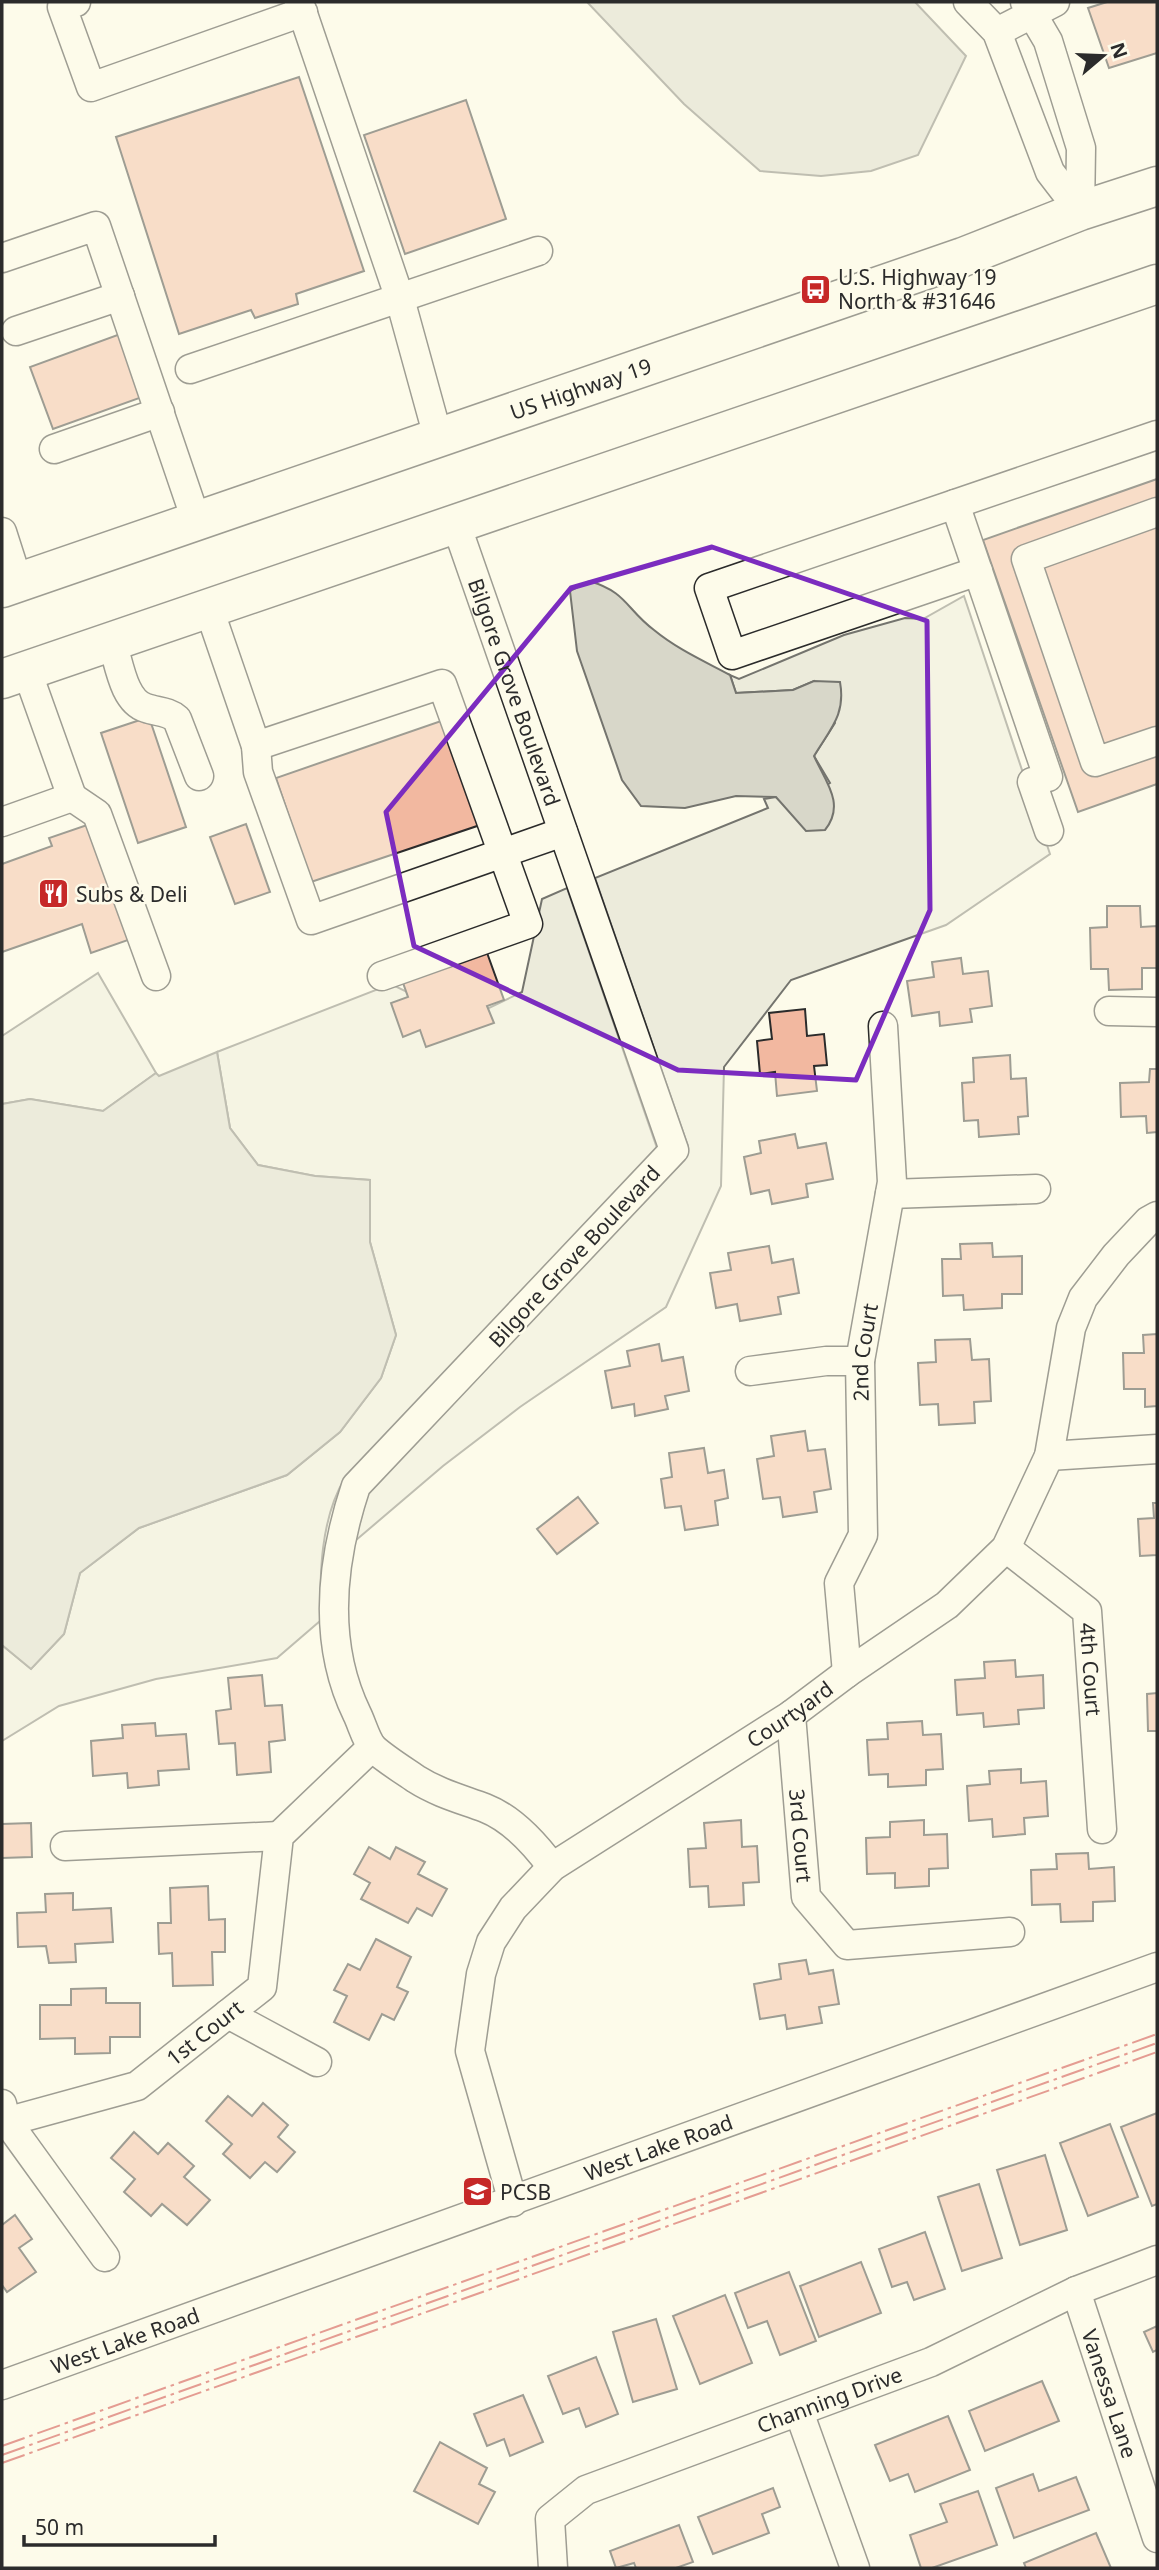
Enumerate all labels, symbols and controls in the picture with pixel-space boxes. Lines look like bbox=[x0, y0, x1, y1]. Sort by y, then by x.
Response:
north arrow bbox=[1068, 21, 1138, 91]
text: N bbox=[1104, 39, 1134, 62]
place label: U.S. Highway 19 North & #31646 bbox=[838, 263, 997, 315]
bus stop icon: U.S. Highway 19 North & #31646 bbox=[798, 272, 832, 306]
street label: US Highway 19 bbox=[506, 351, 655, 426]
street label: Bilgore Grove Boulevard bbox=[462, 574, 567, 810]
restaurant icon: Subs & Deli bbox=[36, 877, 70, 911]
place label: Subs & Deli bbox=[76, 880, 188, 908]
street label: Bilgore Grove Boulevard bbox=[482, 1159, 666, 1353]
street label: 2nd Court bbox=[846, 1301, 884, 1402]
street label: 4th Court bbox=[1074, 1622, 1108, 1717]
street label: Courtyard bbox=[741, 1674, 838, 1754]
street label: 3rd Court bbox=[783, 1788, 819, 1884]
street label: 1st Court bbox=[160, 1993, 249, 2072]
street label: West Lake Road bbox=[580, 2108, 736, 2187]
school or university icon: PCSB bbox=[460, 2175, 494, 2209]
place label: PCSB bbox=[500, 2178, 551, 2206]
street label: West Lake Road bbox=[47, 2301, 203, 2380]
street label: Vanessa Lane bbox=[1075, 2326, 1144, 2462]
street label: Channing Drive bbox=[753, 2360, 906, 2439]
scale bar bbox=[24, 2504, 215, 2548]
text: 50 m bbox=[35, 2513, 84, 2541]

